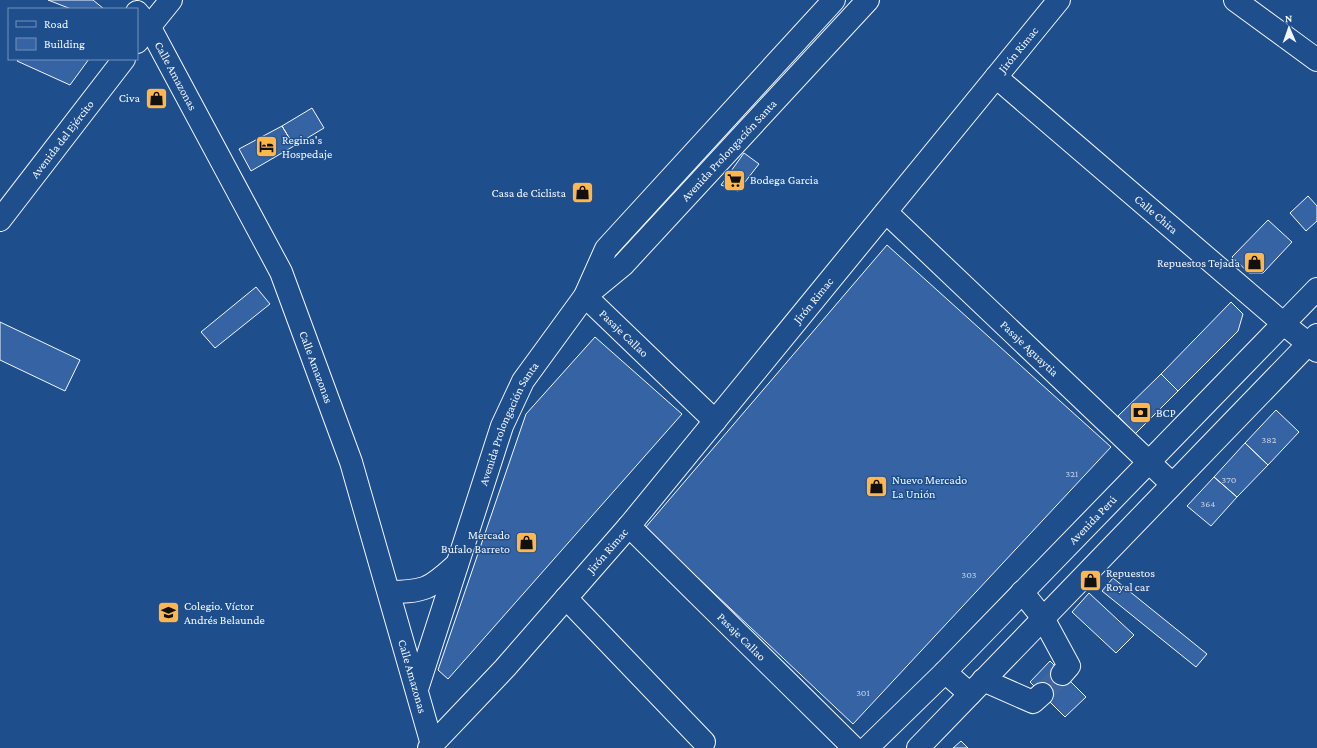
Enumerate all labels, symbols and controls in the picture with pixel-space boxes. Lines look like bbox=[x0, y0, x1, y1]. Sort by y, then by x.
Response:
legend bbox=[8, 8, 138, 60]
north arrow bbox=[1269, 8, 1309, 48]
text: N bbox=[1285, 12, 1293, 24]
text: Road bbox=[44, 17, 69, 31]
street label: Jirón Rimac bbox=[995, 24, 1041, 76]
text: Building bbox=[44, 37, 85, 51]
street label: Calle Amazonas bbox=[152, 39, 200, 113]
shop icon: Civa bbox=[143, 85, 169, 111]
place label: Civa bbox=[119, 91, 140, 105]
street label: Avenida Prolongación Santa bbox=[678, 96, 780, 204]
street label: Avenida del Ejército bbox=[28, 97, 97, 181]
place label: Regina's Hospedaje bbox=[282, 133, 332, 161]
hotel icon: Regina's Hospedaje bbox=[254, 134, 280, 160]
supermarket icon: Bodega Garcia bbox=[721, 167, 747, 193]
place label: Bodega Garcia bbox=[750, 173, 819, 187]
shop icon: Casa de Ciclista bbox=[569, 180, 595, 206]
place label: Casa de Ciclista bbox=[491, 186, 566, 200]
street label: Calle Chira bbox=[1132, 192, 1181, 237]
shop icon: Repuestos Tejada bbox=[1242, 250, 1268, 276]
place label: Repuestos Tejada bbox=[1157, 256, 1240, 270]
street label: Jirón Rimac bbox=[790, 275, 836, 327]
street label: Pasaje Callao bbox=[597, 307, 651, 360]
street label: Pasaje Aguaytia bbox=[998, 318, 1062, 380]
street label: Calle Amazonas bbox=[296, 329, 336, 406]
street label: Avenida Prolongación Santa bbox=[476, 359, 542, 487]
bank icon: BCP bbox=[1127, 400, 1153, 426]
place label: BCP bbox=[1156, 406, 1176, 420]
house number: 382 bbox=[1262, 434, 1277, 445]
house number: 321 bbox=[1066, 468, 1078, 479]
place label: Nuevo Mercado La Unión bbox=[892, 473, 967, 501]
shop icon: Nuevo Mercado La Unión bbox=[864, 474, 890, 500]
house number: 370 bbox=[1222, 474, 1237, 485]
street label: Avenida Perú bbox=[1066, 492, 1120, 547]
house number: 364 bbox=[1201, 498, 1215, 509]
street label: Jirón Rimac bbox=[583, 525, 631, 577]
place label: Mercado Bufalo Barreto bbox=[441, 528, 510, 556]
shop icon: Mercado Bufalo Barreto bbox=[513, 529, 539, 555]
place label: Repuestos Royal car bbox=[1106, 566, 1155, 594]
shop icon: Repuestos Royal car bbox=[1077, 567, 1103, 593]
house number: 303 bbox=[961, 569, 977, 580]
place label: Colegio. Víctor Andrés Belaunde bbox=[184, 599, 265, 627]
school or university icon: Colegio. Víctor Andrés Belaunde bbox=[156, 600, 182, 626]
street label: Pasaje Callao bbox=[714, 610, 769, 664]
street label: Calle Amazonas bbox=[395, 638, 430, 715]
house number: 301 bbox=[856, 687, 870, 698]

